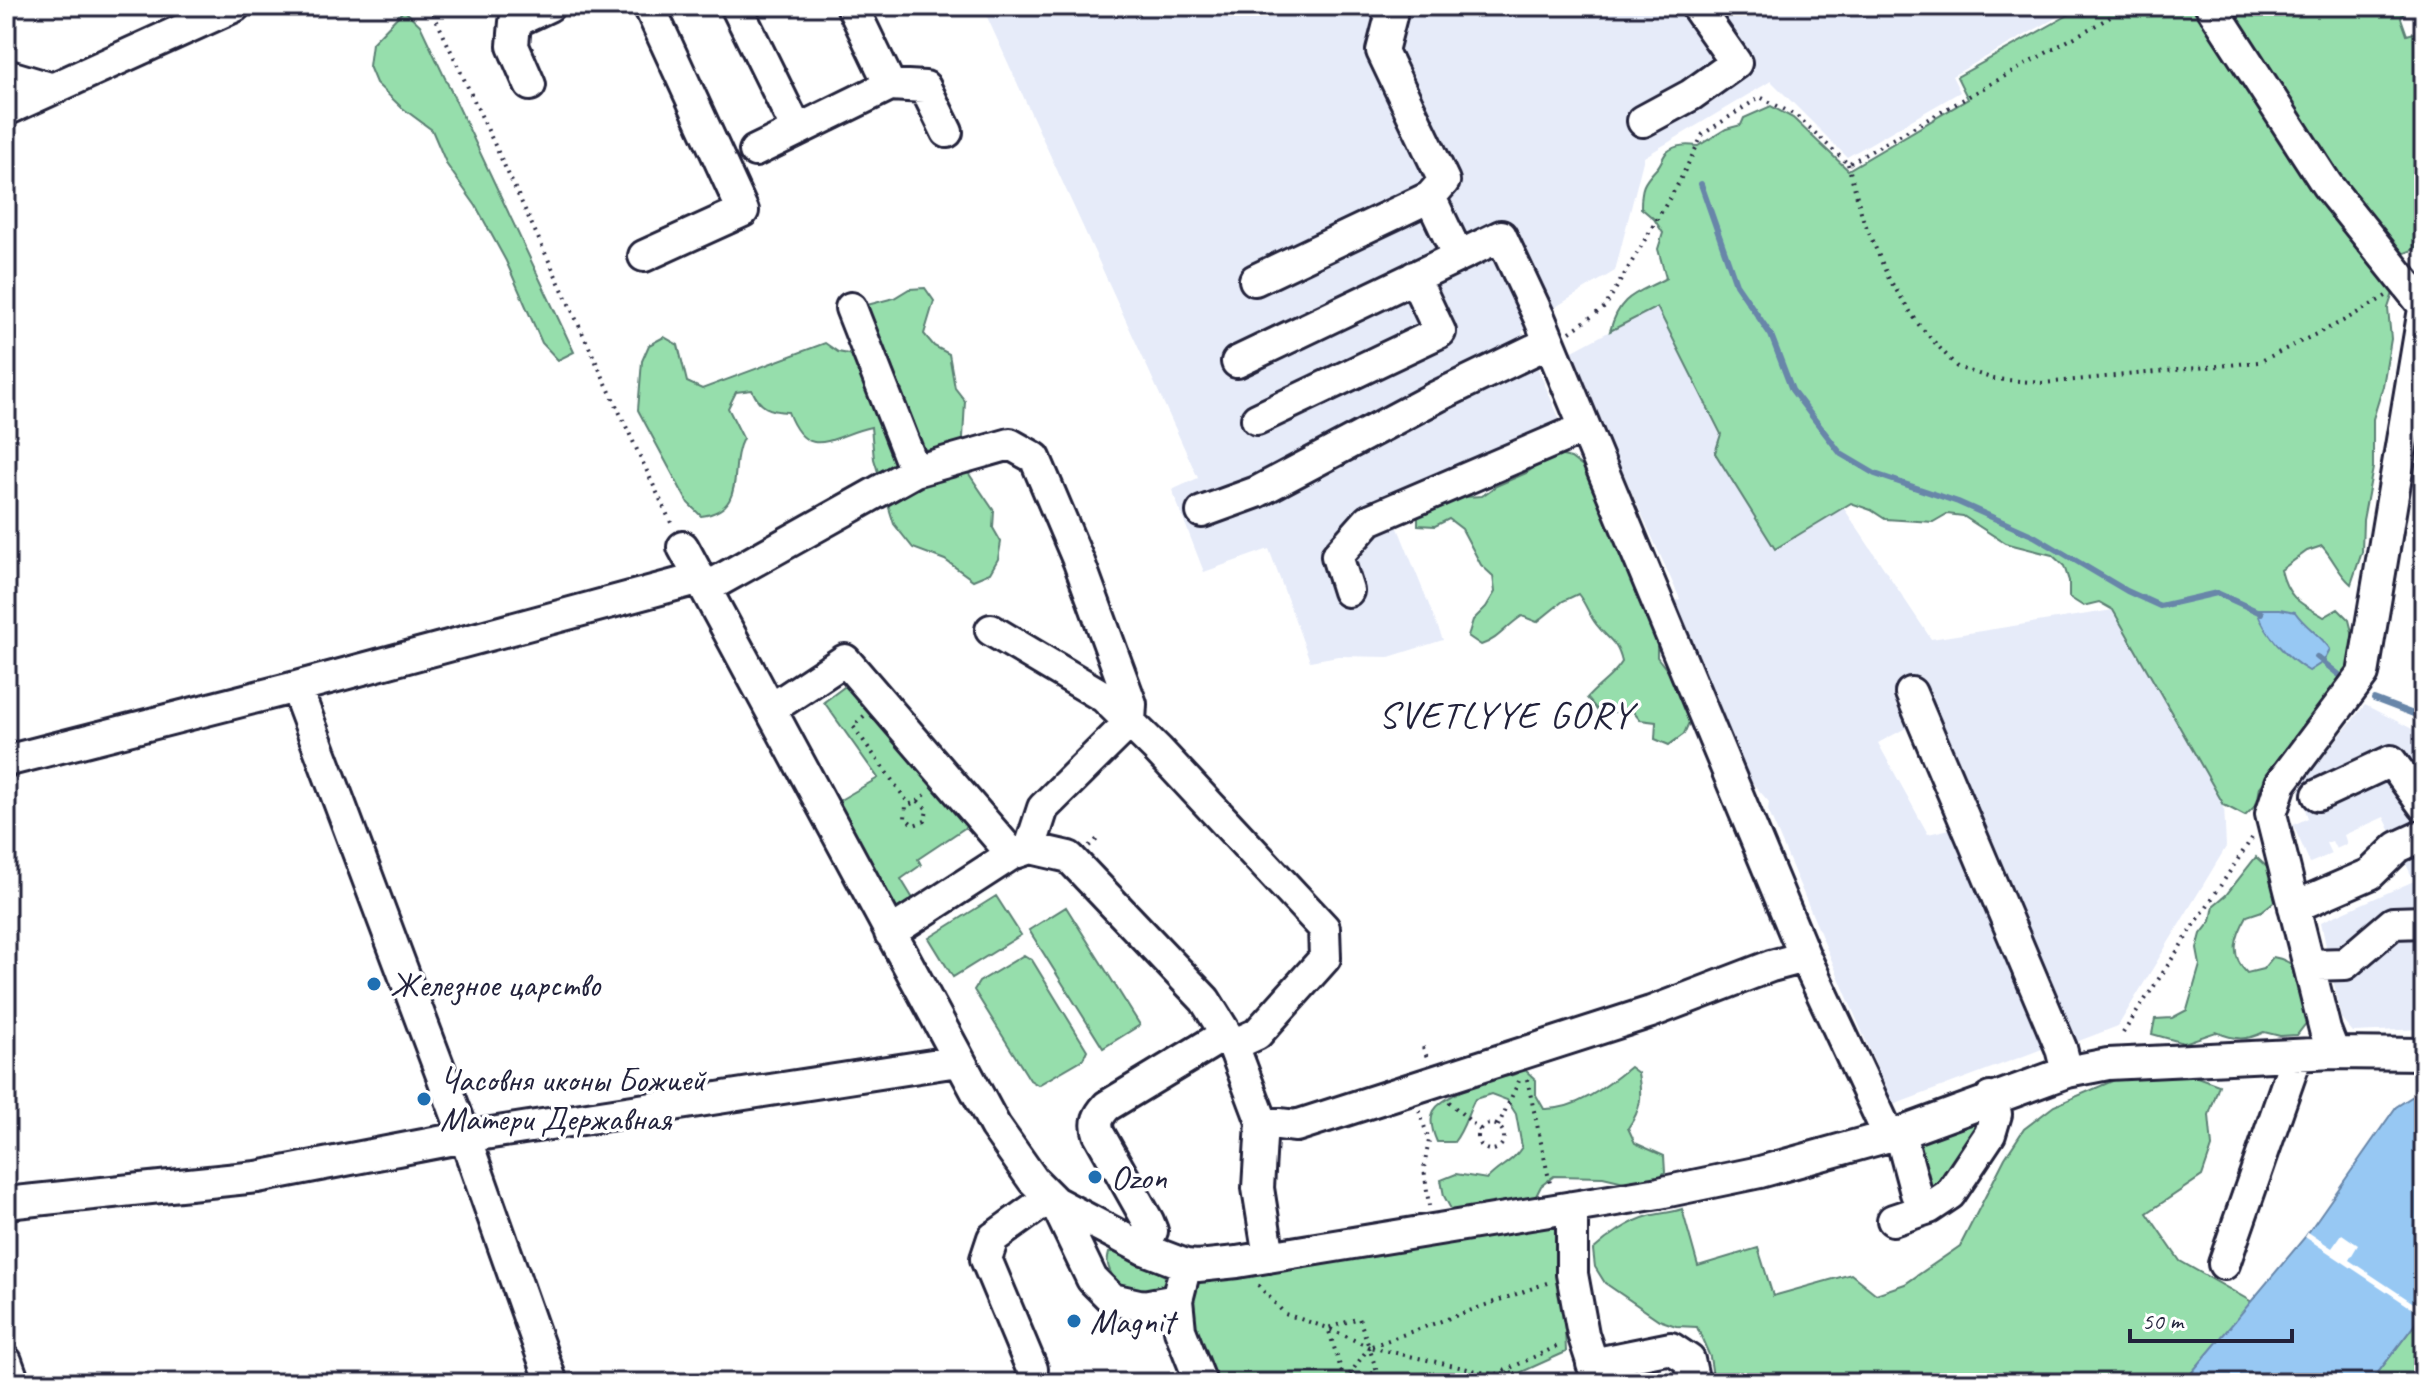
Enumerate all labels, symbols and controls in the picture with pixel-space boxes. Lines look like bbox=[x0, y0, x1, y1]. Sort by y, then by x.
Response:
district label: SVETLYYE GORY bbox=[1379, 691, 1638, 738]
place label: Железное царство bbox=[390, 963, 602, 1006]
marker: Железное царство bbox=[365, 975, 383, 993]
place label: Часовня иконы Божией Матери Державная bbox=[440, 1058, 707, 1140]
marker: Часовня иконы Божией Матери Державная bbox=[415, 1090, 433, 1108]
place label: Ozon bbox=[1111, 1156, 1168, 1199]
marker: Ozon bbox=[1086, 1168, 1104, 1186]
scale bar bbox=[2130, 1293, 2292, 1343]
place label: Magnit bbox=[1090, 1300, 1179, 1343]
text: 50 m bbox=[2142, 1306, 2185, 1336]
marker: Magnit bbox=[1065, 1312, 1083, 1330]

